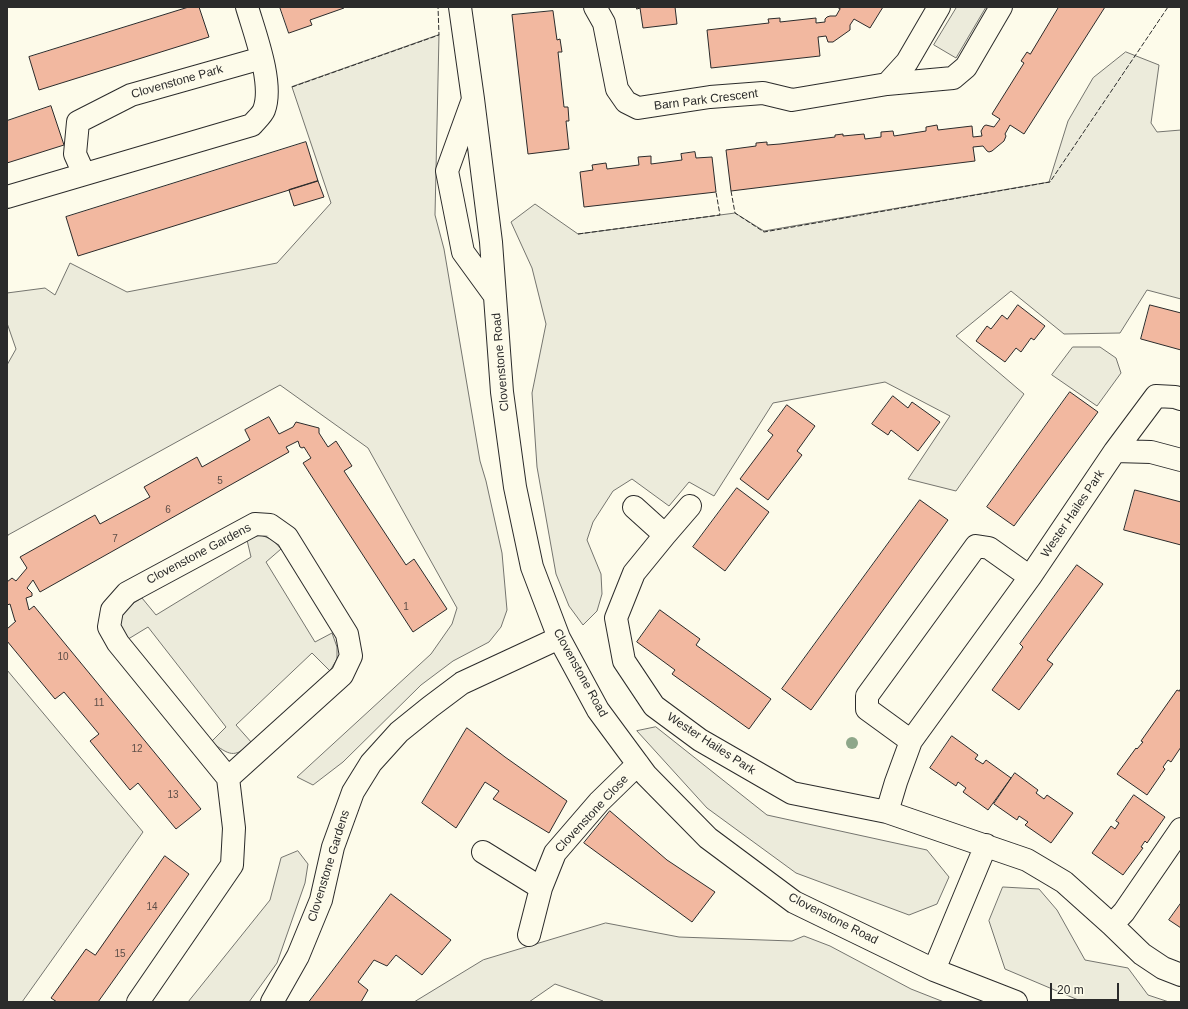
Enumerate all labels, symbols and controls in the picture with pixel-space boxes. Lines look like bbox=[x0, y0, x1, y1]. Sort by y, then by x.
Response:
street label: Clovenstone Park bbox=[129, 62, 225, 102]
street label: Barn Park Crescent bbox=[653, 86, 759, 114]
street label: Clovenstone Road bbox=[490, 312, 512, 412]
street label: Wester Hailes Park bbox=[1038, 467, 1108, 561]
house number: 5 bbox=[217, 475, 223, 487]
house number: 6 bbox=[165, 504, 171, 516]
street label: Clovenstone Gardens bbox=[144, 520, 254, 588]
house number: 7 bbox=[112, 533, 118, 545]
house number: 1 bbox=[403, 601, 409, 613]
street label: Clovenstone Road bbox=[550, 626, 610, 720]
house number: 10 bbox=[57, 651, 69, 663]
house number: 11 bbox=[94, 697, 104, 709]
street label: Wester Hailes Park bbox=[664, 710, 758, 778]
house number: 12 bbox=[131, 743, 143, 755]
street label: Clovenstone Close bbox=[552, 772, 632, 856]
house number: 13 bbox=[167, 789, 179, 801]
street label: Clovenstone Gardens bbox=[305, 808, 353, 924]
street label: Clovenstone Road bbox=[786, 890, 880, 948]
house number: 14 bbox=[146, 901, 158, 913]
house number: 15 bbox=[114, 948, 126, 960]
scale bar bbox=[1052, 975, 1121, 1001]
text: 20 m bbox=[1057, 983, 1084, 997]

